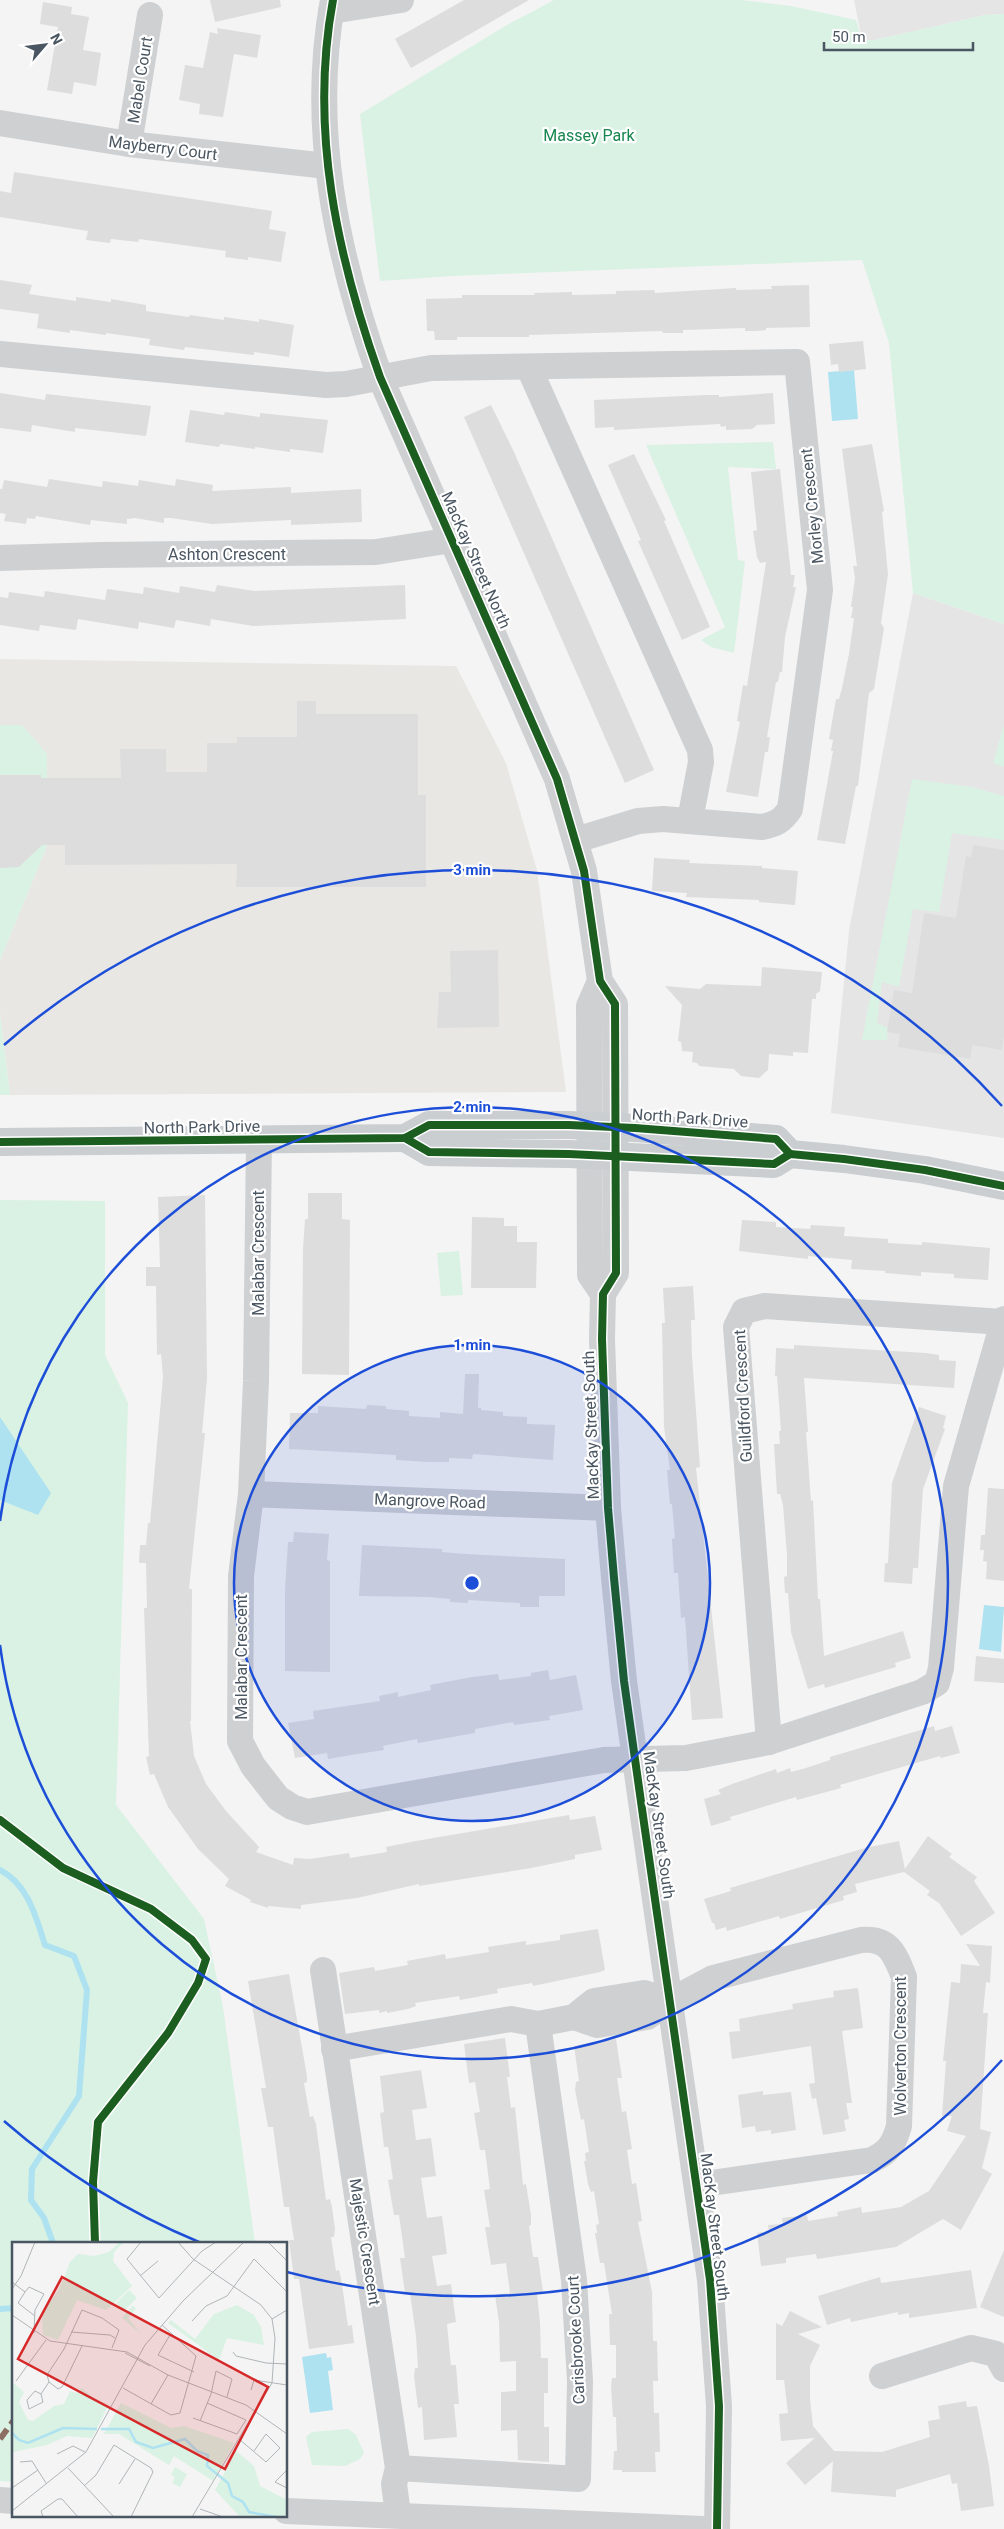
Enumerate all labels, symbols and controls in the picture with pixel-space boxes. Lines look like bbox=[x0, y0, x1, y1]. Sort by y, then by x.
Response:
north arrow bbox=[20, 20, 70, 70]
scale bar bbox=[824, 20, 973, 52]
text: 50 m bbox=[832, 28, 866, 46]
text: N bbox=[47, 31, 66, 47]
street label: Mabel Court bbox=[124, 35, 156, 125]
park label: Massey Park bbox=[543, 126, 636, 145]
street label: Mayberry Court bbox=[107, 132, 219, 164]
street label: Morley Crescent bbox=[797, 447, 827, 565]
street label: MacKay Street North bbox=[437, 489, 515, 631]
street label: Ashton Crescent bbox=[168, 545, 286, 564]
text: 3 min bbox=[453, 861, 491, 879]
text: 2 min bbox=[453, 1098, 491, 1116]
street label: North Park Drive bbox=[631, 1104, 749, 1132]
street label: North Park Drive bbox=[144, 1116, 260, 1138]
street label: Malabar Crescent bbox=[249, 1190, 268, 1316]
street label: Guildford Crescent bbox=[730, 1329, 756, 1463]
text: 1 min bbox=[453, 1336, 491, 1354]
street label: MacKay Street South bbox=[579, 1350, 603, 1500]
street label: Mangrove Road bbox=[374, 1490, 486, 1512]
centre of rings bbox=[463, 1574, 481, 1592]
street label: Malabar Crescent bbox=[232, 1594, 251, 1720]
street label: MacKay Street South bbox=[639, 1750, 679, 1900]
street label: Wolverton Crescent bbox=[891, 1976, 910, 2116]
street label: MacKay Street South bbox=[696, 2152, 734, 2302]
street label: Majestic Crescent bbox=[346, 2177, 384, 2307]
inset map bbox=[12, 2242, 288, 2516]
street label: Carisbrooke Court bbox=[563, 2275, 589, 2405]

